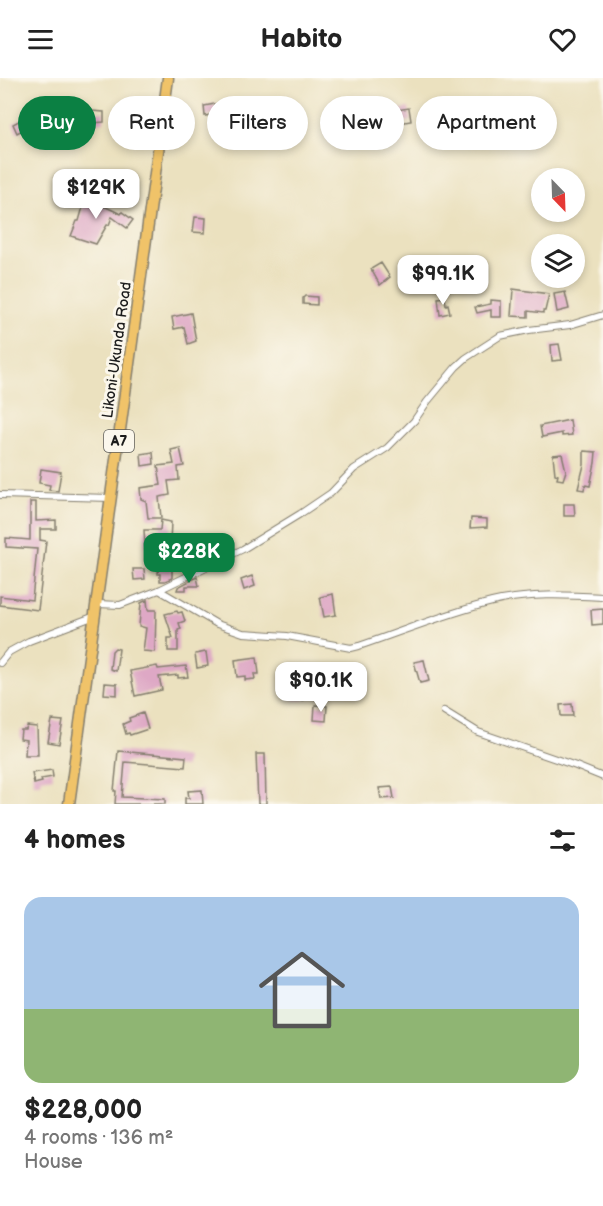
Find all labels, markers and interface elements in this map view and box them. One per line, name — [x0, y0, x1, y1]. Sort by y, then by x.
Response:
icon: menu — [24, 23, 57, 56]
text: Habito — [261, 23, 342, 55]
icon: heart — [546, 23, 579, 56]
chip: Buy — [18, 96, 96, 150]
chip: Rent — [108, 96, 195, 150]
chip: Filters — [207, 96, 308, 150]
chip: New — [320, 96, 404, 150]
chip: Apartment — [416, 96, 557, 150]
north arrow — [531, 168, 585, 222]
map controls — [531, 168, 585, 288]
pin: $129K — [54, 169, 138, 220]
text: $129K — [67, 176, 125, 200]
button: layers — [531, 234, 585, 288]
pin: $99.1K — [394, 255, 492, 306]
text: $99.1K — [411, 262, 475, 286]
street label: Likoni-Ukunda Road — [98, 281, 136, 419]
road number: A7 — [104, 430, 134, 452]
pin: $228K — [147, 533, 231, 584]
text: $228K — [158, 540, 220, 564]
pin: $90.1K — [272, 662, 370, 713]
text: $90.1K — [289, 669, 353, 693]
icon: filters — [546, 824, 579, 857]
text: 4 homes — [24, 825, 125, 856]
icon: home — [248, 936, 356, 1044]
text: $228,000 — [24, 1095, 142, 1126]
text: 4 rooms · 136 m² — [24, 1126, 173, 1150]
text: House — [24, 1150, 83, 1174]

